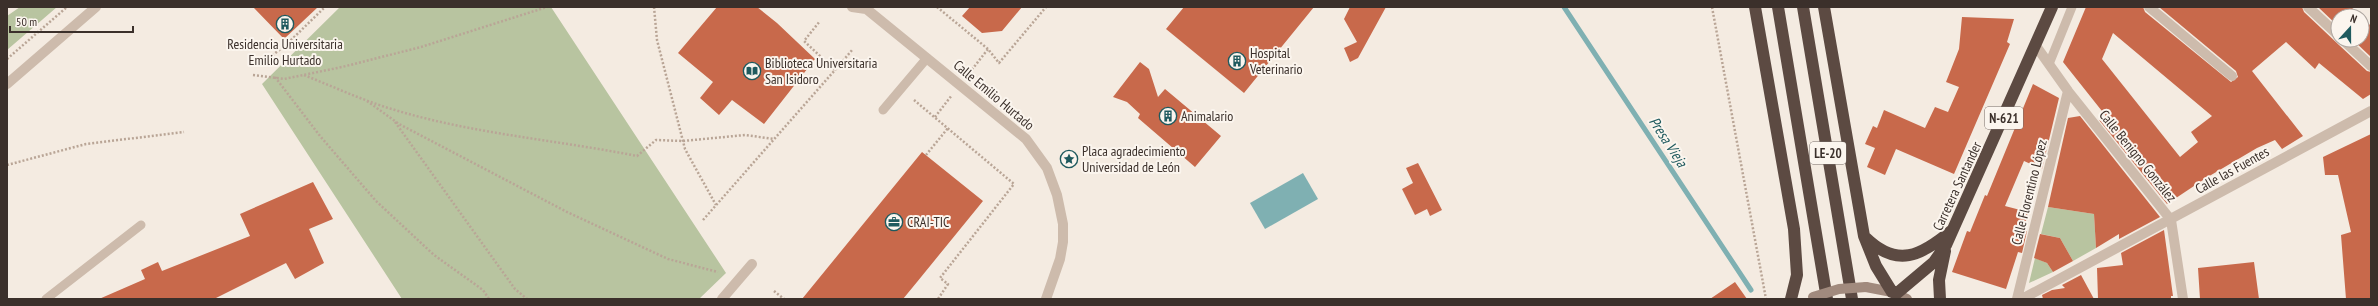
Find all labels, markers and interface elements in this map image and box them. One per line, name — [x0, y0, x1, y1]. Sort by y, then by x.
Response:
scale bar — [10, 8, 133, 34]
north arrow — [2330, 8, 2370, 48]
text: N — [2348, 11, 2359, 26]
text: 50 m — [16, 14, 37, 29]
building icon: Residencia Universitaria Emilio Hurtado — [275, 14, 295, 34]
place label: Residencia Universitaria Emilio Hurtado — [227, 35, 343, 69]
place label: Hospital Veterinario — [1249, 44, 1303, 78]
building icon: Hospital Veterinario — [1227, 51, 1247, 71]
place label: Biblioteca Universitaria San Isidoro — [765, 54, 877, 88]
street label: Calle Emilio Hurtado — [950, 56, 1038, 134]
library icon: Biblioteca Universitaria San Isidoro — [742, 61, 762, 81]
building icon: Animalario — [1158, 106, 1178, 126]
street label: Calle Benigno González — [2095, 106, 2181, 206]
place label: Animalario — [1181, 107, 1233, 125]
road number: N-621 — [1985, 107, 2023, 129]
water label: Presa Vieja — [1645, 113, 1692, 171]
street label: Calle Florentino López — [2007, 137, 2051, 247]
street label: Carretera Santander — [1929, 138, 1986, 233]
place label: Placa agradecimiento Universidad de León — [1082, 142, 1185, 176]
road number: LE-20 — [1810, 142, 1846, 164]
street label: Calle las Fuentes — [2192, 142, 2272, 198]
place icon: Placa agradecimiento Universidad de León — [1059, 149, 1079, 169]
office icon: CRAI-TIC — [884, 212, 904, 232]
place label: CRAI-TIC — [907, 213, 950, 231]

